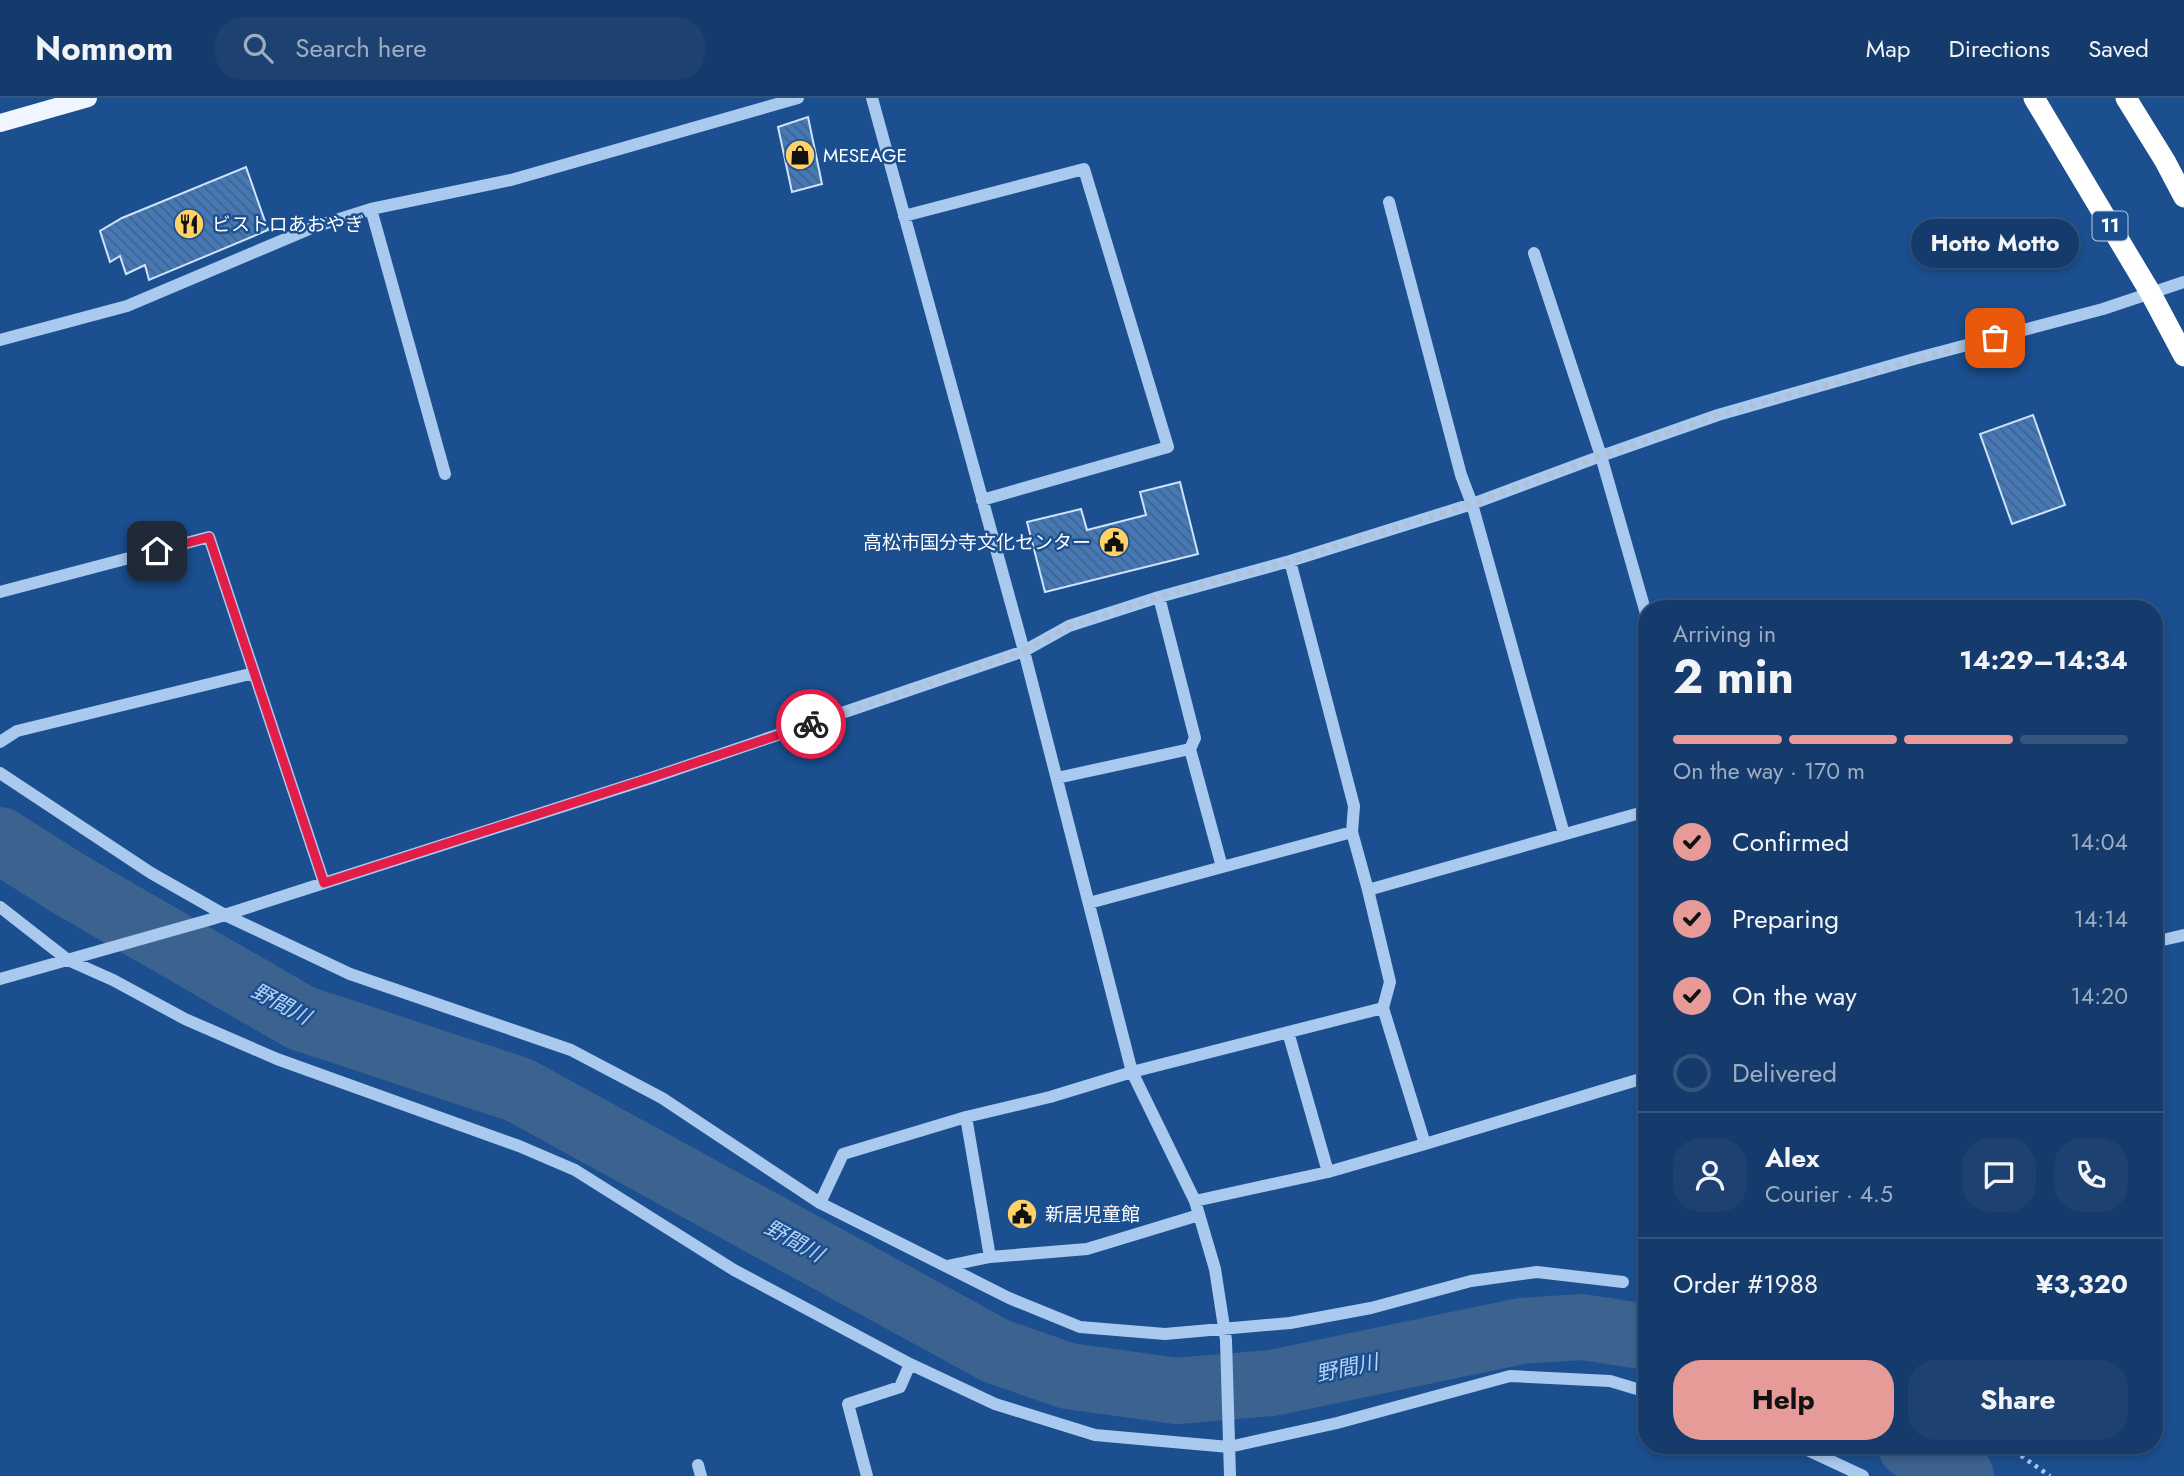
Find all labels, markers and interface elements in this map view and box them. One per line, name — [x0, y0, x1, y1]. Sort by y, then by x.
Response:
search box — [215, 17, 705, 80]
text: Nomnom — [35, 25, 173, 72]
icon: search — [239, 29, 277, 67]
text: Search here — [295, 29, 427, 67]
text: Map — [1866, 31, 1911, 66]
text: Directions — [1949, 31, 2050, 66]
text: Saved — [2088, 31, 2149, 66]
shop icon: MESEAGE — [783, 138, 817, 172]
place label: MESEAGE — [823, 142, 907, 169]
restaurant icon: ビストロあおやぎ — [172, 207, 206, 241]
place label: ビストロあおやぎ — [212, 211, 364, 238]
road number: 11 — [2092, 211, 2128, 240]
callout: Hotto Motto — [1911, 219, 2079, 268]
text: Hotto Motto — [1930, 226, 2060, 260]
pin — [1965, 308, 2025, 368]
icon: bag — [1976, 319, 2014, 357]
pin — [127, 521, 187, 581]
public building icon: 高松市国分寺文化センター — [1097, 525, 1131, 559]
place label: 高松市国分寺文化センター — [863, 529, 1091, 556]
icon: home — [138, 532, 176, 570]
text: Arriving in — [1673, 617, 1776, 651]
text: 14:29–14:34 — [1959, 641, 2128, 679]
text: 2 min — [1673, 644, 1794, 710]
courier — [776, 689, 846, 759]
icon: bike — [792, 705, 830, 743]
text: On the way · 170 m — [1673, 754, 1865, 788]
icon: check — [1673, 823, 1711, 861]
text: Confirmed — [1732, 823, 1849, 861]
text: 14:04 — [2070, 825, 2128, 859]
icon: check — [1673, 900, 1711, 938]
text: Preparing — [1732, 900, 1839, 938]
text: 14:14 — [2074, 902, 2128, 936]
water label: 野間川 — [246, 976, 318, 1033]
icon: check — [1673, 977, 1711, 1015]
text: On the way — [1732, 977, 1857, 1015]
text: 14:20 — [2070, 979, 2128, 1013]
text: Delivered — [1732, 1054, 1837, 1092]
button: person — [1673, 1138, 1747, 1212]
button: chat — [1962, 1138, 2036, 1212]
button: phone — [2054, 1138, 2128, 1212]
text: Alex — [1765, 1139, 1819, 1177]
text: Courier · 4.5 — [1765, 1177, 1893, 1211]
public building icon: 新居児童館 — [1005, 1197, 1039, 1231]
place label: 新居児童館 — [1045, 1201, 1140, 1228]
water label: 野間川 — [759, 1213, 831, 1270]
text: Order #1988 — [1673, 1265, 1818, 1303]
text: ¥3,320 — [2036, 1265, 2128, 1303]
water label: 野間川 — [1313, 1346, 1383, 1389]
button: Help — [1673, 1360, 1894, 1440]
button: Share — [1908, 1360, 2128, 1440]

